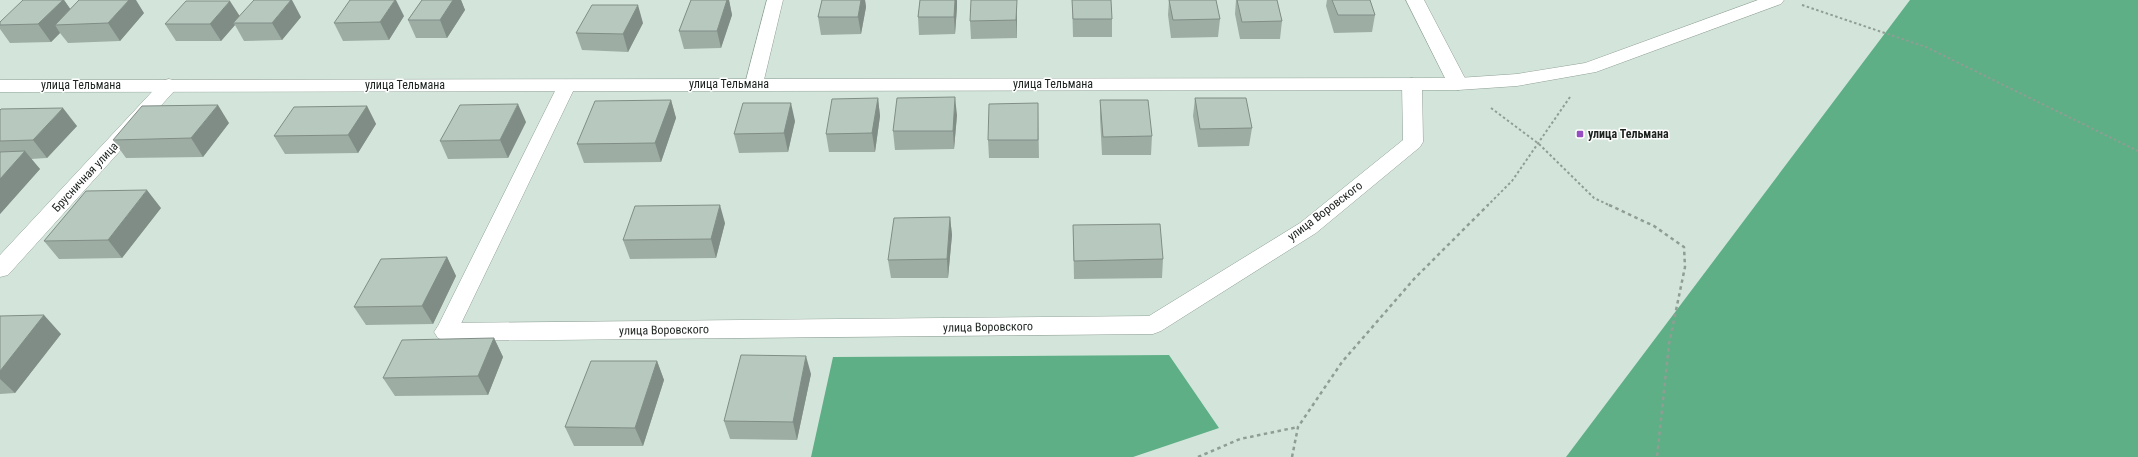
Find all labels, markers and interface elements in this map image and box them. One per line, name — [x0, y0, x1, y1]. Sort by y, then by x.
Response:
street label: улица Тельмана — [689, 77, 769, 91]
street label: улица Тельмана — [1013, 77, 1093, 91]
street label: улица Тельмана — [41, 78, 121, 92]
street label: улица Тельмана — [365, 78, 445, 92]
place label: улица Тельмана — [1588, 127, 1669, 141]
marker: улица Тельмана — [1575, 129, 1585, 139]
street label: Брусничная улица — [49, 139, 121, 215]
street label: улица Воровского — [1285, 178, 1365, 244]
street label: улица Воровского — [943, 319, 1033, 335]
street label: улица Воровского — [619, 322, 709, 338]

